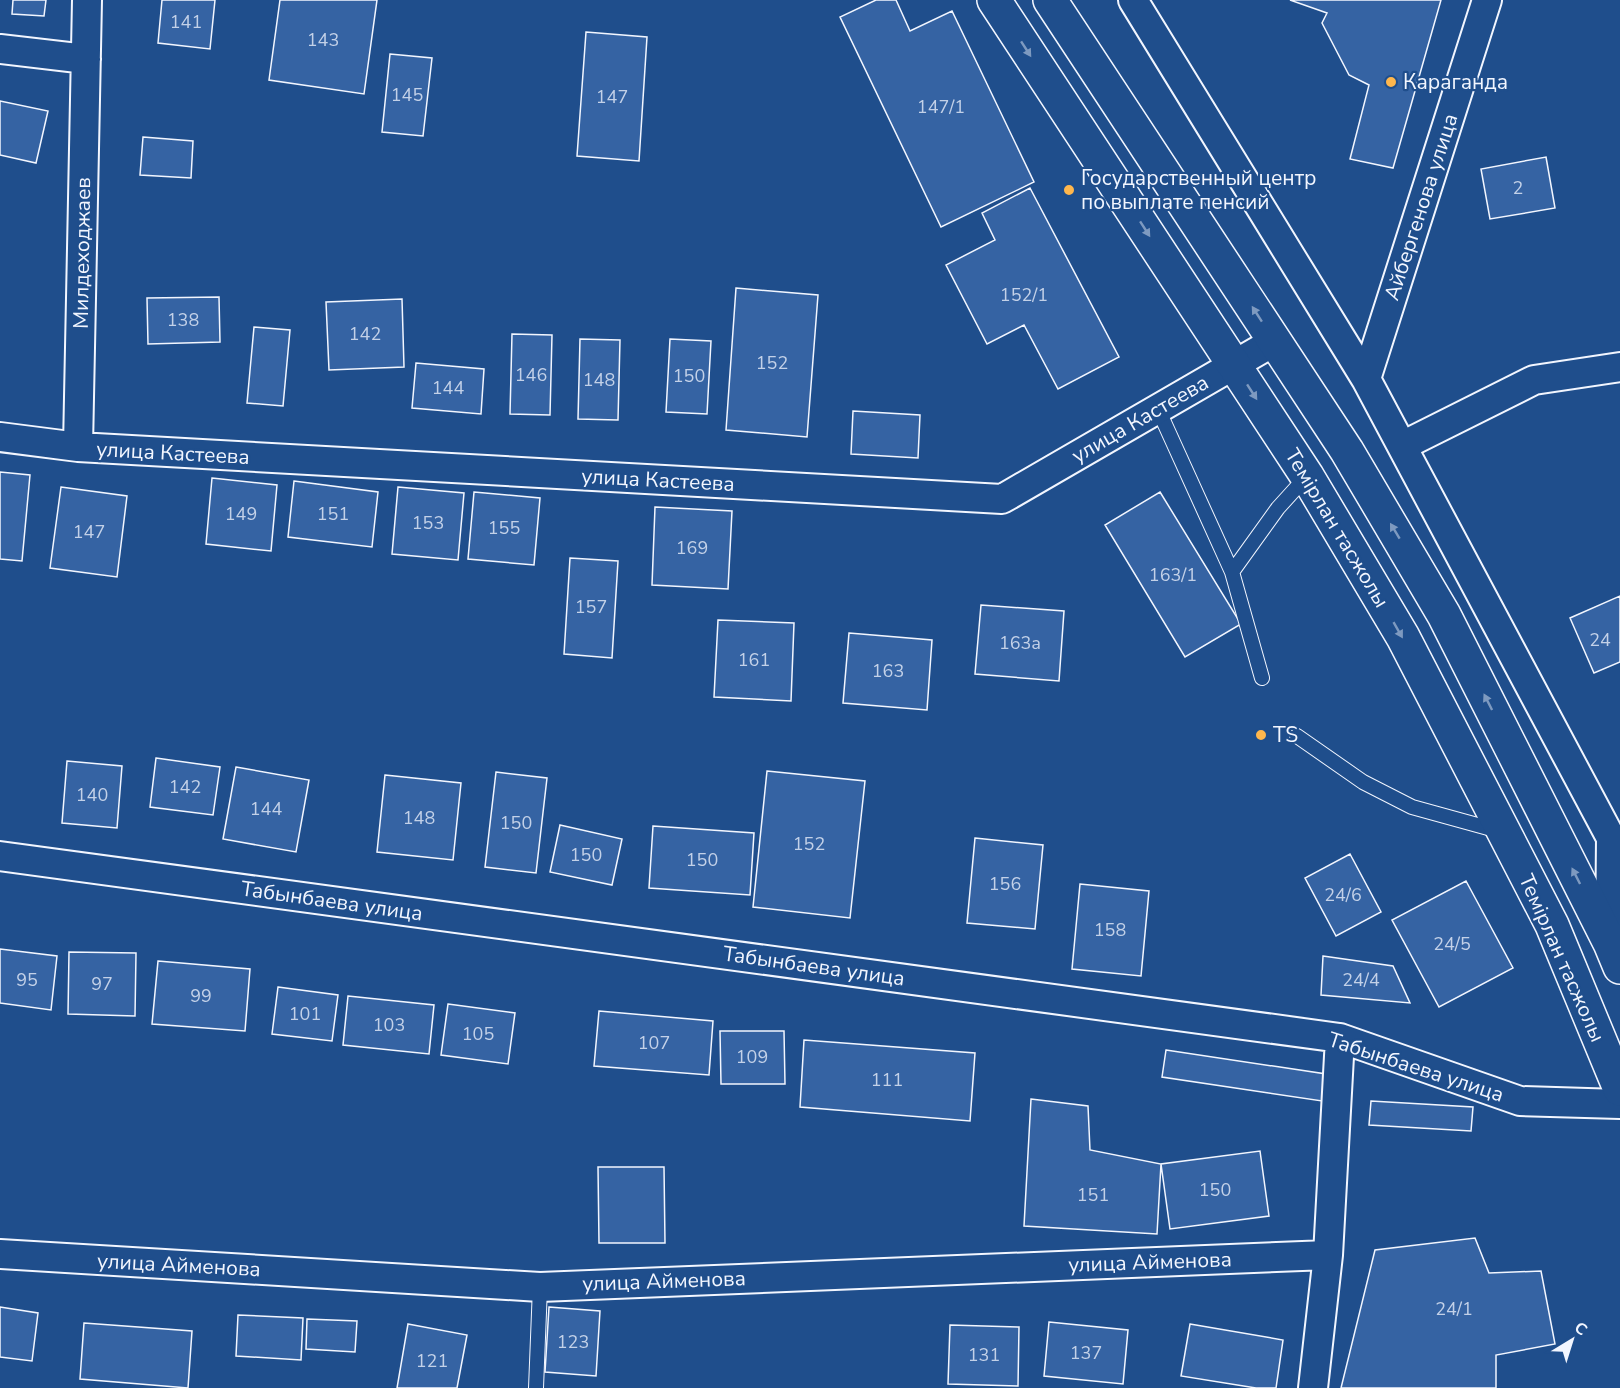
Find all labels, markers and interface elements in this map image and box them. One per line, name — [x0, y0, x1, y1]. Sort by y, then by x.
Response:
house number: 141 — [170, 10, 202, 34]
house number: 143 — [307, 28, 339, 52]
one-way arrow — [1020, 41, 1031, 57]
place label: Караганда — [1403, 68, 1508, 96]
marker: Караганда — [1384, 75, 1398, 89]
house number: 145 — [391, 83, 423, 107]
house number: 147 — [596, 85, 628, 109]
house number: 147/1 — [917, 95, 965, 119]
street label: Айбергенова улица — [1378, 110, 1464, 304]
place label: Государственный центр по выплате пенсий — [1081, 164, 1316, 216]
house number: 2 — [1513, 176, 1523, 200]
street label: Милдеходжаев — [67, 177, 97, 329]
marker: Государственный центр по выплате пенсий — [1062, 183, 1076, 197]
one-way arrow — [1139, 221, 1150, 238]
house number: 152/1 — [1000, 283, 1048, 307]
one-way arrow — [1251, 305, 1262, 322]
house number: 138 — [167, 308, 199, 332]
house number: 142 — [349, 322, 381, 346]
house number: 152 — [756, 351, 788, 375]
house number: 146 — [515, 363, 547, 387]
house number: 150 — [673, 364, 705, 388]
house number: 148 — [583, 368, 615, 392]
street label: улица Кастеева — [1067, 368, 1213, 470]
house number: 144 — [432, 376, 464, 400]
one-way arrow — [1246, 384, 1257, 400]
street label: улица Кастеева — [96, 435, 250, 471]
street label: Темірлан тасжолы — [1278, 443, 1396, 613]
street label: улица Кастеева — [581, 462, 735, 498]
house number: 149 — [225, 502, 257, 526]
house number: 151 — [317, 502, 349, 526]
house number: 153 — [412, 511, 444, 535]
house number: 155 — [488, 516, 520, 540]
house number: 147 — [73, 520, 105, 544]
one-way arrow — [1389, 523, 1400, 539]
house number: 169 — [676, 536, 708, 560]
house number: 163/1 — [1149, 563, 1197, 587]
house number: 157 — [575, 595, 607, 619]
one-way arrow — [1393, 621, 1403, 638]
house number: 24 — [1589, 628, 1611, 652]
house number: 163а — [999, 631, 1041, 655]
house number: 161 — [738, 648, 770, 672]
house number: 163 — [872, 659, 904, 683]
one-way arrow — [1484, 694, 1493, 711]
place label: TS — [1273, 721, 1298, 749]
marker: TS — [1254, 728, 1268, 742]
house number: 142 — [169, 775, 201, 799]
house number: 140 — [76, 783, 108, 807]
house number: 144 — [250, 797, 282, 821]
house number: 148 — [403, 806, 435, 830]
house number: 150 — [500, 811, 532, 835]
house number: 152 — [793, 832, 825, 856]
house number: 150 — [570, 843, 602, 867]
house number: 150 — [686, 848, 718, 872]
one-way arrow — [1572, 868, 1581, 885]
street label: Темірлан тасжолы — [1512, 870, 1612, 1046]
house number: 156 — [989, 872, 1021, 896]
street label: Табынбаева улица — [239, 874, 425, 928]
house number: 24/6 — [1324, 883, 1362, 907]
house number: 158 — [1094, 918, 1126, 942]
house number: 24/5 — [1433, 932, 1471, 956]
street label: Табынбаева улица — [721, 939, 907, 993]
house number: 95 — [16, 968, 38, 992]
house number: 24/4 — [1342, 968, 1380, 992]
house number: 97 — [91, 972, 113, 996]
house number: 99 — [190, 984, 212, 1008]
house number: 101 — [289, 1002, 321, 1026]
house number: 103 — [373, 1013, 405, 1037]
house number: 105 — [462, 1022, 494, 1046]
street label: Табынбаева улица — [1325, 1025, 1507, 1109]
house number: 107 — [638, 1031, 670, 1055]
house number: 109 — [736, 1045, 768, 1069]
house number: 111 — [871, 1068, 903, 1092]
house number: 150 — [1199, 1178, 1231, 1202]
house number: 151 — [1077, 1183, 1109, 1207]
street label: улица Айменова — [1068, 1245, 1232, 1279]
street label: улица Айменова — [96, 1247, 262, 1283]
street label: улица Айменова — [582, 1264, 746, 1298]
house number: 24/1 — [1435, 1297, 1473, 1321]
north arrow — [1542, 1310, 1602, 1370]
text: С — [1570, 1317, 1592, 1341]
house number: 123 — [557, 1330, 589, 1354]
house number: 137 — [1070, 1341, 1102, 1365]
house number: 131 — [968, 1343, 1000, 1367]
house number: 121 — [416, 1349, 448, 1373]

